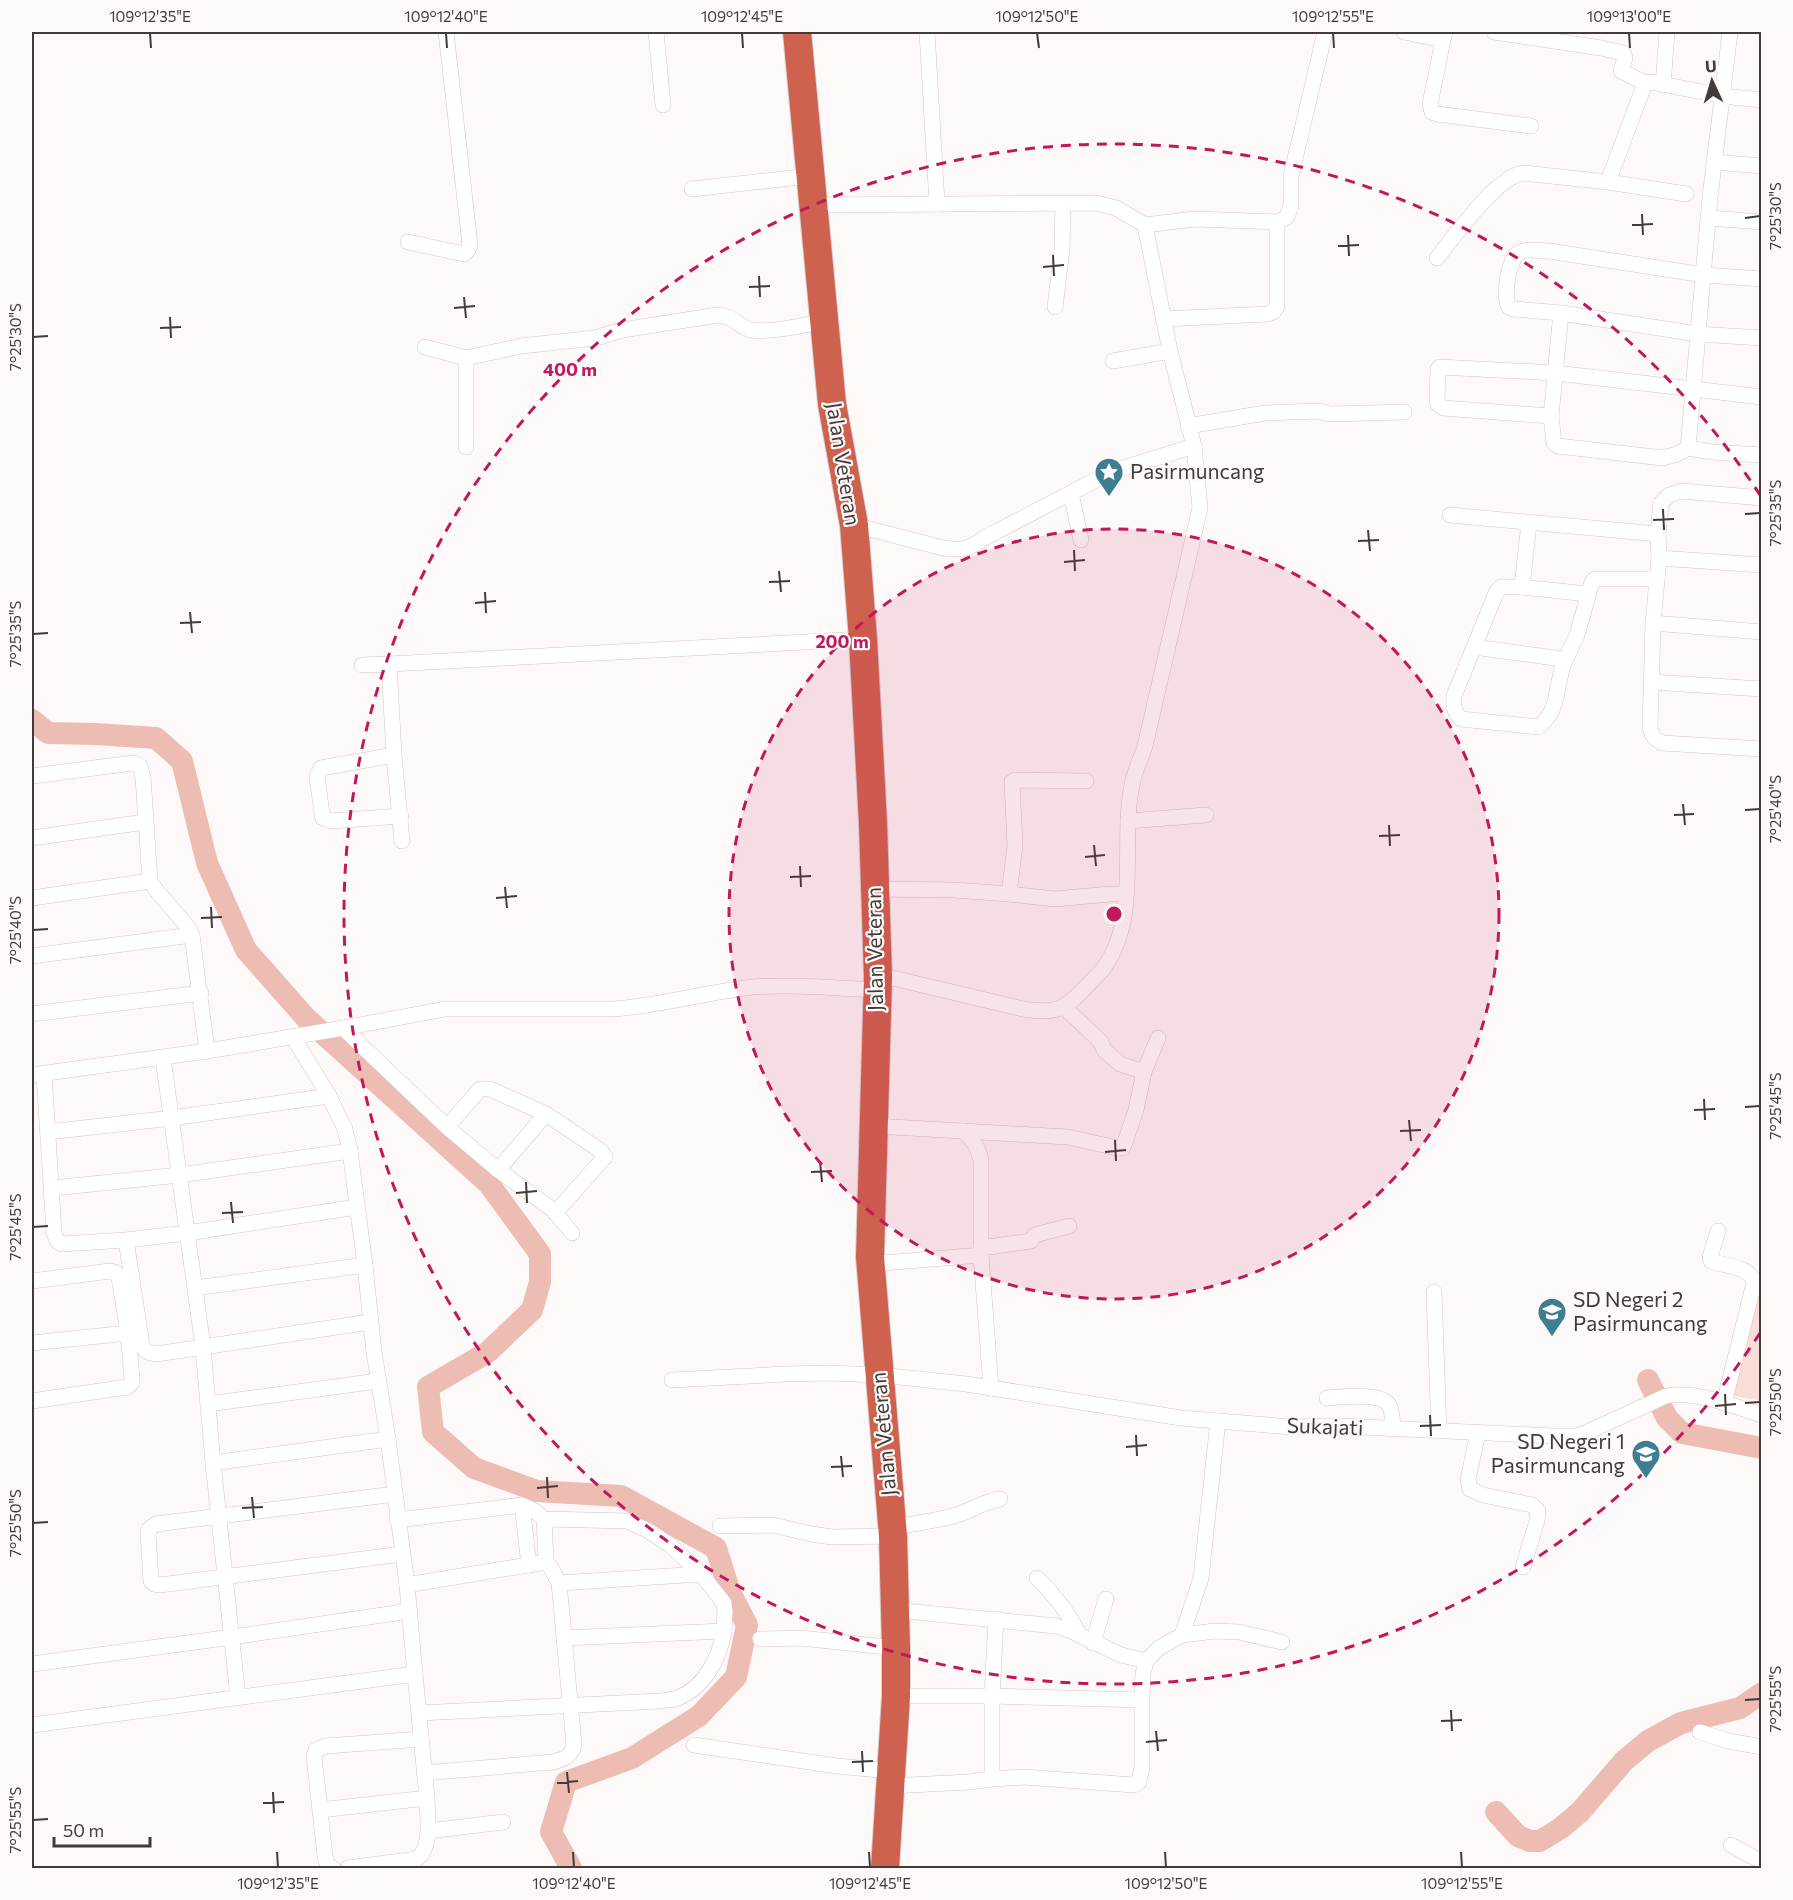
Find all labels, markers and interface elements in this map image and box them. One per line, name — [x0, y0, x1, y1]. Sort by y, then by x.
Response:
text: 109°12'35"E — [109, 7, 191, 25]
text: 109°12'40"E — [404, 7, 488, 25]
text: 109°12'45"E — [701, 7, 783, 25]
text: 109°12'50"E — [996, 7, 1079, 25]
text: 109°12'55"E — [1292, 7, 1374, 25]
text: 109°13'00"E — [1587, 7, 1671, 25]
north arrow — [1682, 51, 1742, 111]
text: U — [1704, 56, 1717, 75]
text: 7°25'30"S — [1766, 182, 1784, 250]
text: 7°25'30"S — [6, 303, 24, 371]
text: 400 m — [543, 358, 597, 380]
street label: Jalan Veteran — [822, 401, 867, 527]
place icon: Pasirmuncang — [1093, 456, 1125, 498]
place label: Pasirmuncang — [1130, 458, 1264, 483]
text: 7°25'35"S — [1766, 479, 1784, 546]
text: 7°25'35"S — [6, 600, 24, 667]
text: 200 m — [815, 630, 869, 652]
text: 7°25'40"S — [1766, 775, 1784, 843]
street label: Jalan Veteran — [860, 887, 887, 1011]
text: 7°25'40"S — [6, 896, 24, 964]
centre of rings — [1104, 904, 1124, 924]
text: 7°25'45"S — [1766, 1072, 1784, 1140]
text: 7°25'45"S — [6, 1193, 24, 1261]
place label: SD Negeri 2 Pasirmuncang — [1573, 1286, 1707, 1335]
school or university icon: SD Negeri 2 Pasirmuncang — [1536, 1296, 1568, 1338]
text: 7°25'50"S — [1766, 1368, 1784, 1436]
street label: Jalan Veteran — [865, 1371, 900, 1497]
street label: Sukajati — [1286, 1412, 1364, 1439]
place label: SD Negeri 1 Pasirmuncang — [1491, 1428, 1625, 1477]
school or university icon: SD Negeri 1 Pasirmuncang — [1630, 1438, 1662, 1480]
text: 7°25'50"S — [6, 1489, 24, 1557]
text: 7°25'55"S — [1766, 1665, 1784, 1732]
text: 7°25'55"S — [6, 1786, 24, 1853]
scale bar — [54, 1810, 150, 1848]
text: 50 m — [63, 1819, 104, 1841]
text: 109°12'35"E — [237, 1874, 319, 1892]
text: 109°12'40"E — [532, 1874, 616, 1892]
text: 109°12'45"E — [829, 1874, 911, 1892]
text: 109°12'50"E — [1125, 1874, 1208, 1892]
text: 109°12'55"E — [1421, 1874, 1503, 1892]

